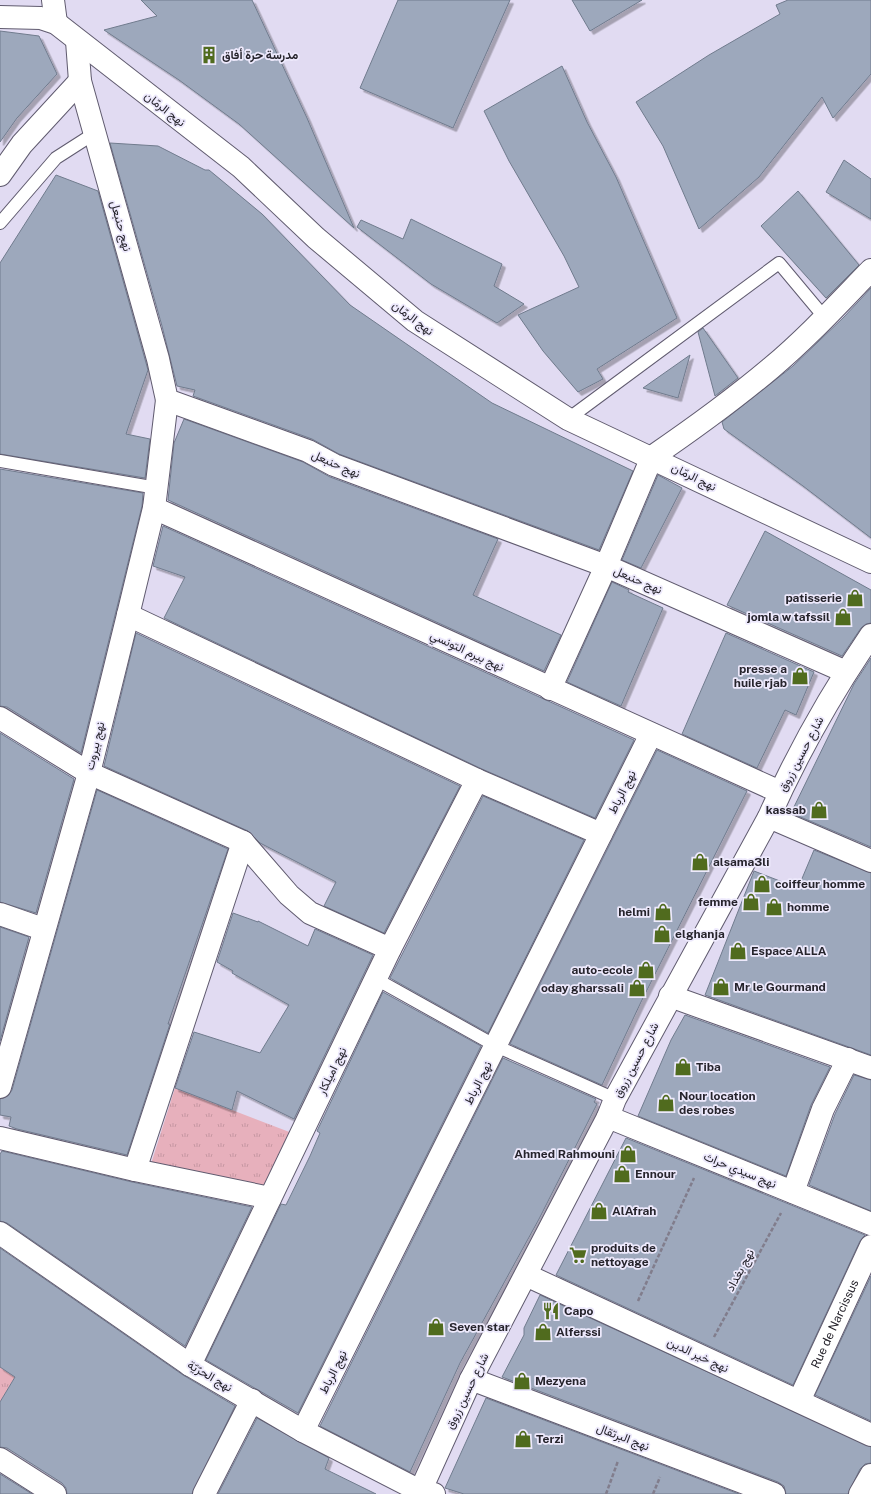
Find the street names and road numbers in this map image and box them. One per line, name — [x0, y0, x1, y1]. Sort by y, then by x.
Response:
street label: نهج الرمّان — [140, 89, 188, 131]
street label: نهج حنبعل — [106, 199, 134, 253]
street label: نهج الرمّان — [388, 298, 436, 340]
street label: نهج حنبعل — [309, 447, 362, 483]
street label: نهج الرمّان — [668, 460, 719, 496]
street label: نهج حنبعل — [611, 563, 664, 599]
street label: نهج بيرم التونسي — [427, 628, 506, 677]
street label: شارع حسين زروق — [775, 714, 828, 795]
street label: نهج بيروت — [83, 720, 109, 772]
street label: نهج الرباط — [605, 768, 641, 817]
street label: شارع حسين زروق — [610, 1020, 663, 1101]
street label: نهج اميلكار — [314, 1045, 351, 1099]
street label: نهج الرباط — [461, 1059, 497, 1108]
street label: نهج سيدي حراث — [700, 1149, 778, 1194]
street label: نهج بغداد — [723, 1246, 759, 1294]
street label: Rue de Narcissus — [808, 1277, 861, 1370]
street label: نهج خير الدين — [664, 1335, 731, 1377]
street label: نهج الرباط — [316, 1348, 352, 1397]
street label: شارع حسين زروق — [443, 1351, 493, 1432]
street label: نهج الحرّيّة — [184, 1358, 235, 1396]
street label: نهج البرتقال — [594, 1421, 651, 1455]

